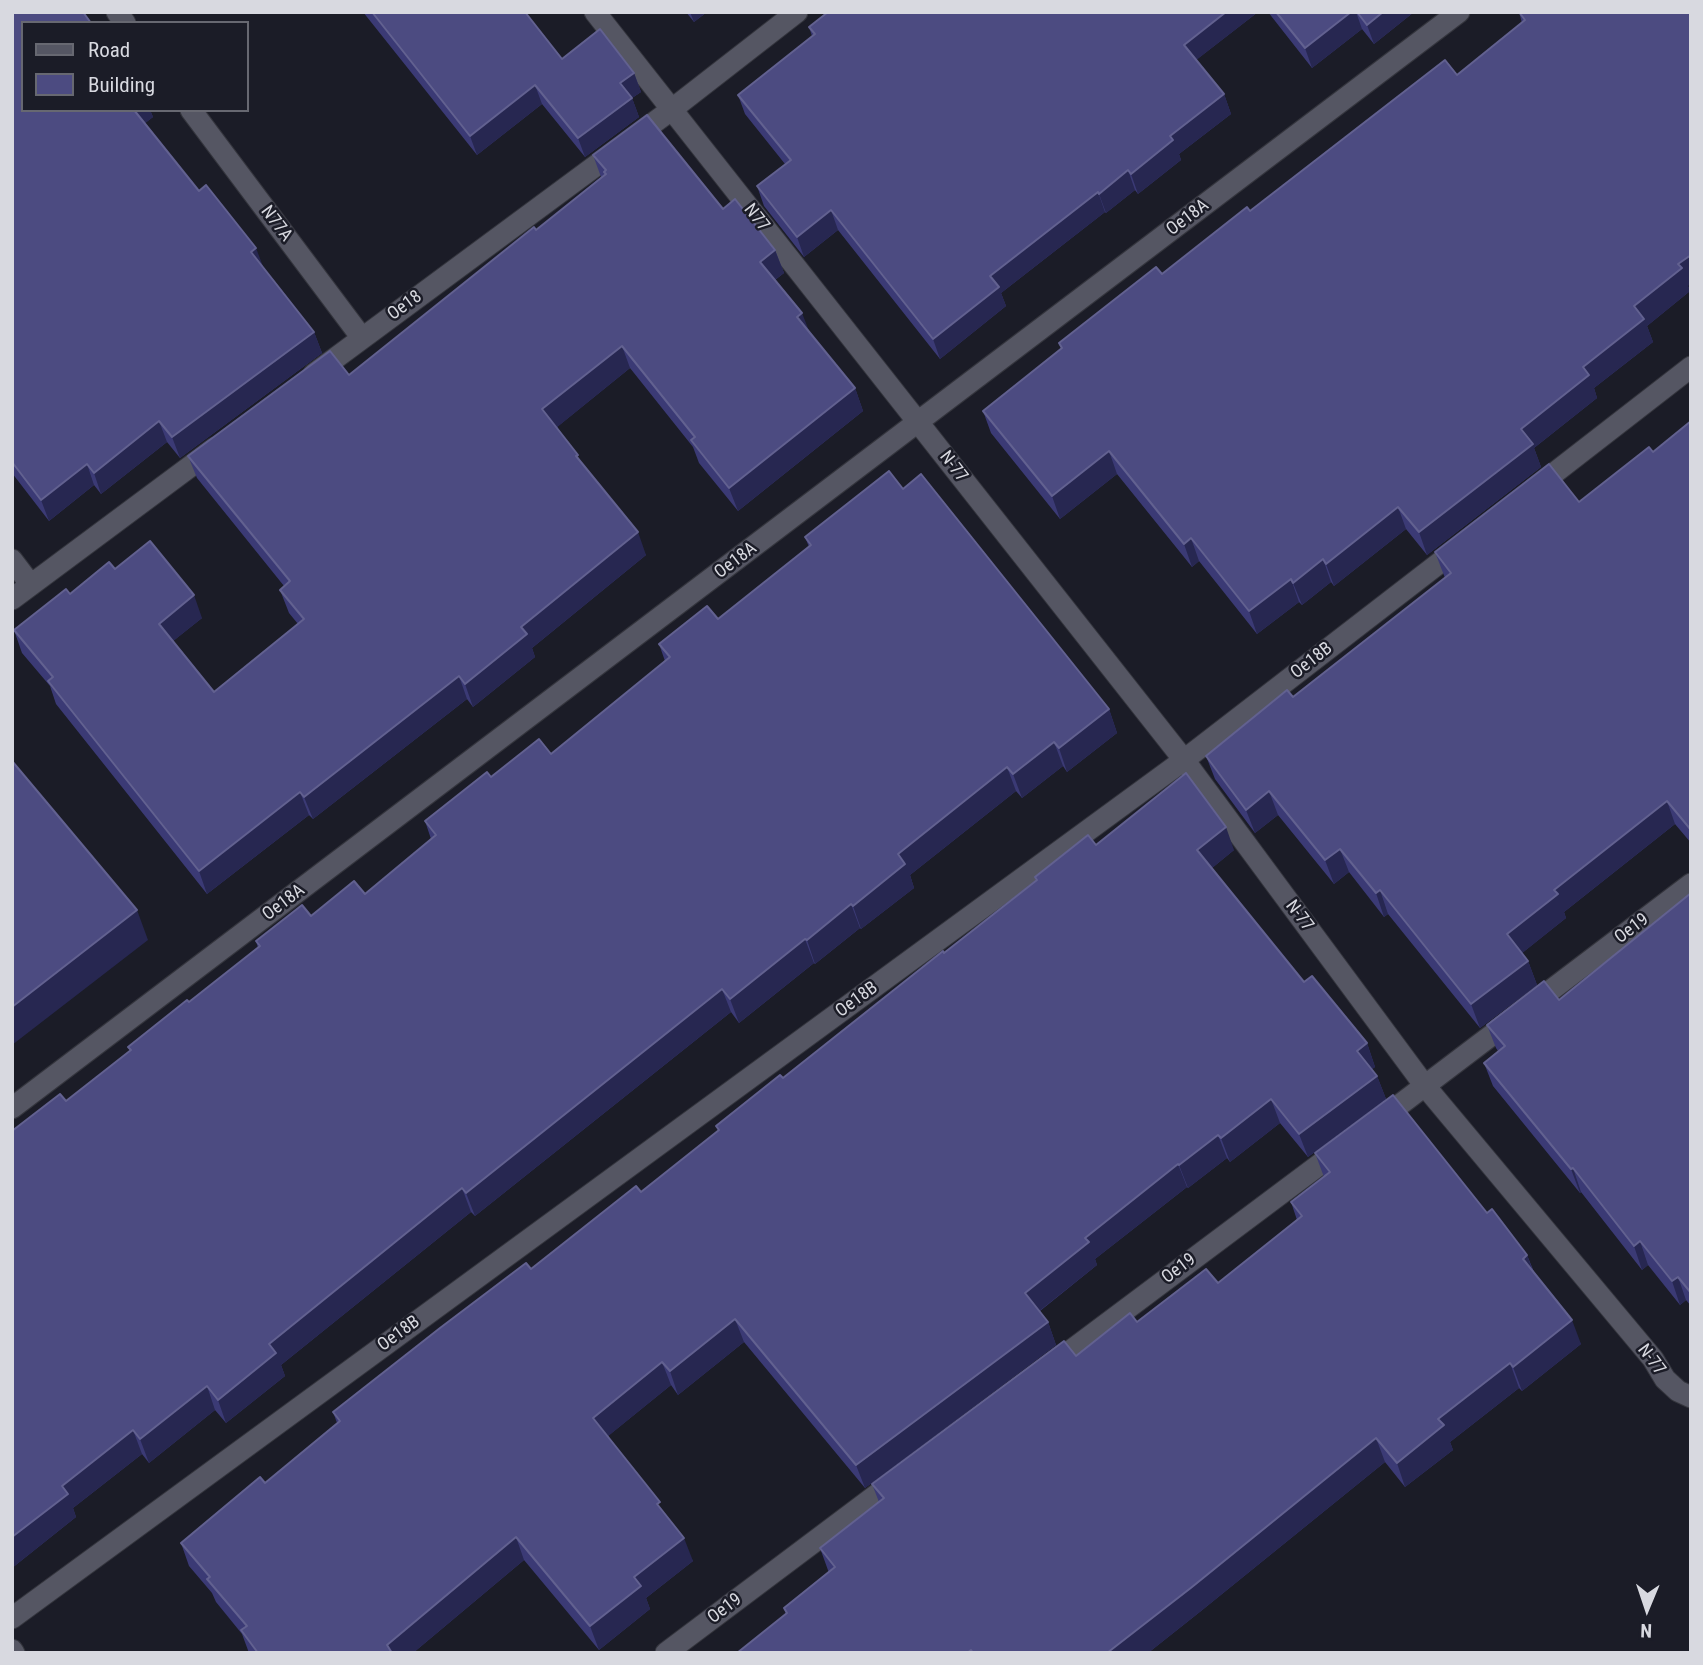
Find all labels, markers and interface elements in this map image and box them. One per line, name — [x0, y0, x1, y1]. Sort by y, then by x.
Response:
legend — [21, 21, 248, 112]
text: Road — [88, 38, 130, 62]
text: Building — [88, 73, 155, 97]
street label: Oe18A — [1163, 195, 1213, 241]
street label: N77 — [739, 200, 773, 236]
street label: N77A — [256, 202, 296, 246]
street label: Oe18 — [384, 286, 426, 326]
street label: N-77 — [934, 447, 972, 487]
street label: Oe18A — [711, 538, 761, 584]
street label: Oe18B — [1287, 638, 1337, 684]
street label: Oe18A — [259, 880, 309, 926]
street label: N-77 — [1280, 896, 1318, 936]
street label: Oe19 — [1611, 909, 1653, 949]
street label: Oe18B — [832, 977, 882, 1023]
street label: Oe19 — [1158, 1249, 1200, 1289]
street label: Oe18B — [374, 1311, 424, 1357]
street label: N-77 — [1632, 1340, 1670, 1380]
north arrow — [1612, 1574, 1682, 1644]
street label: Oe19 — [704, 1589, 746, 1629]
text: N — [1640, 1619, 1652, 1642]

